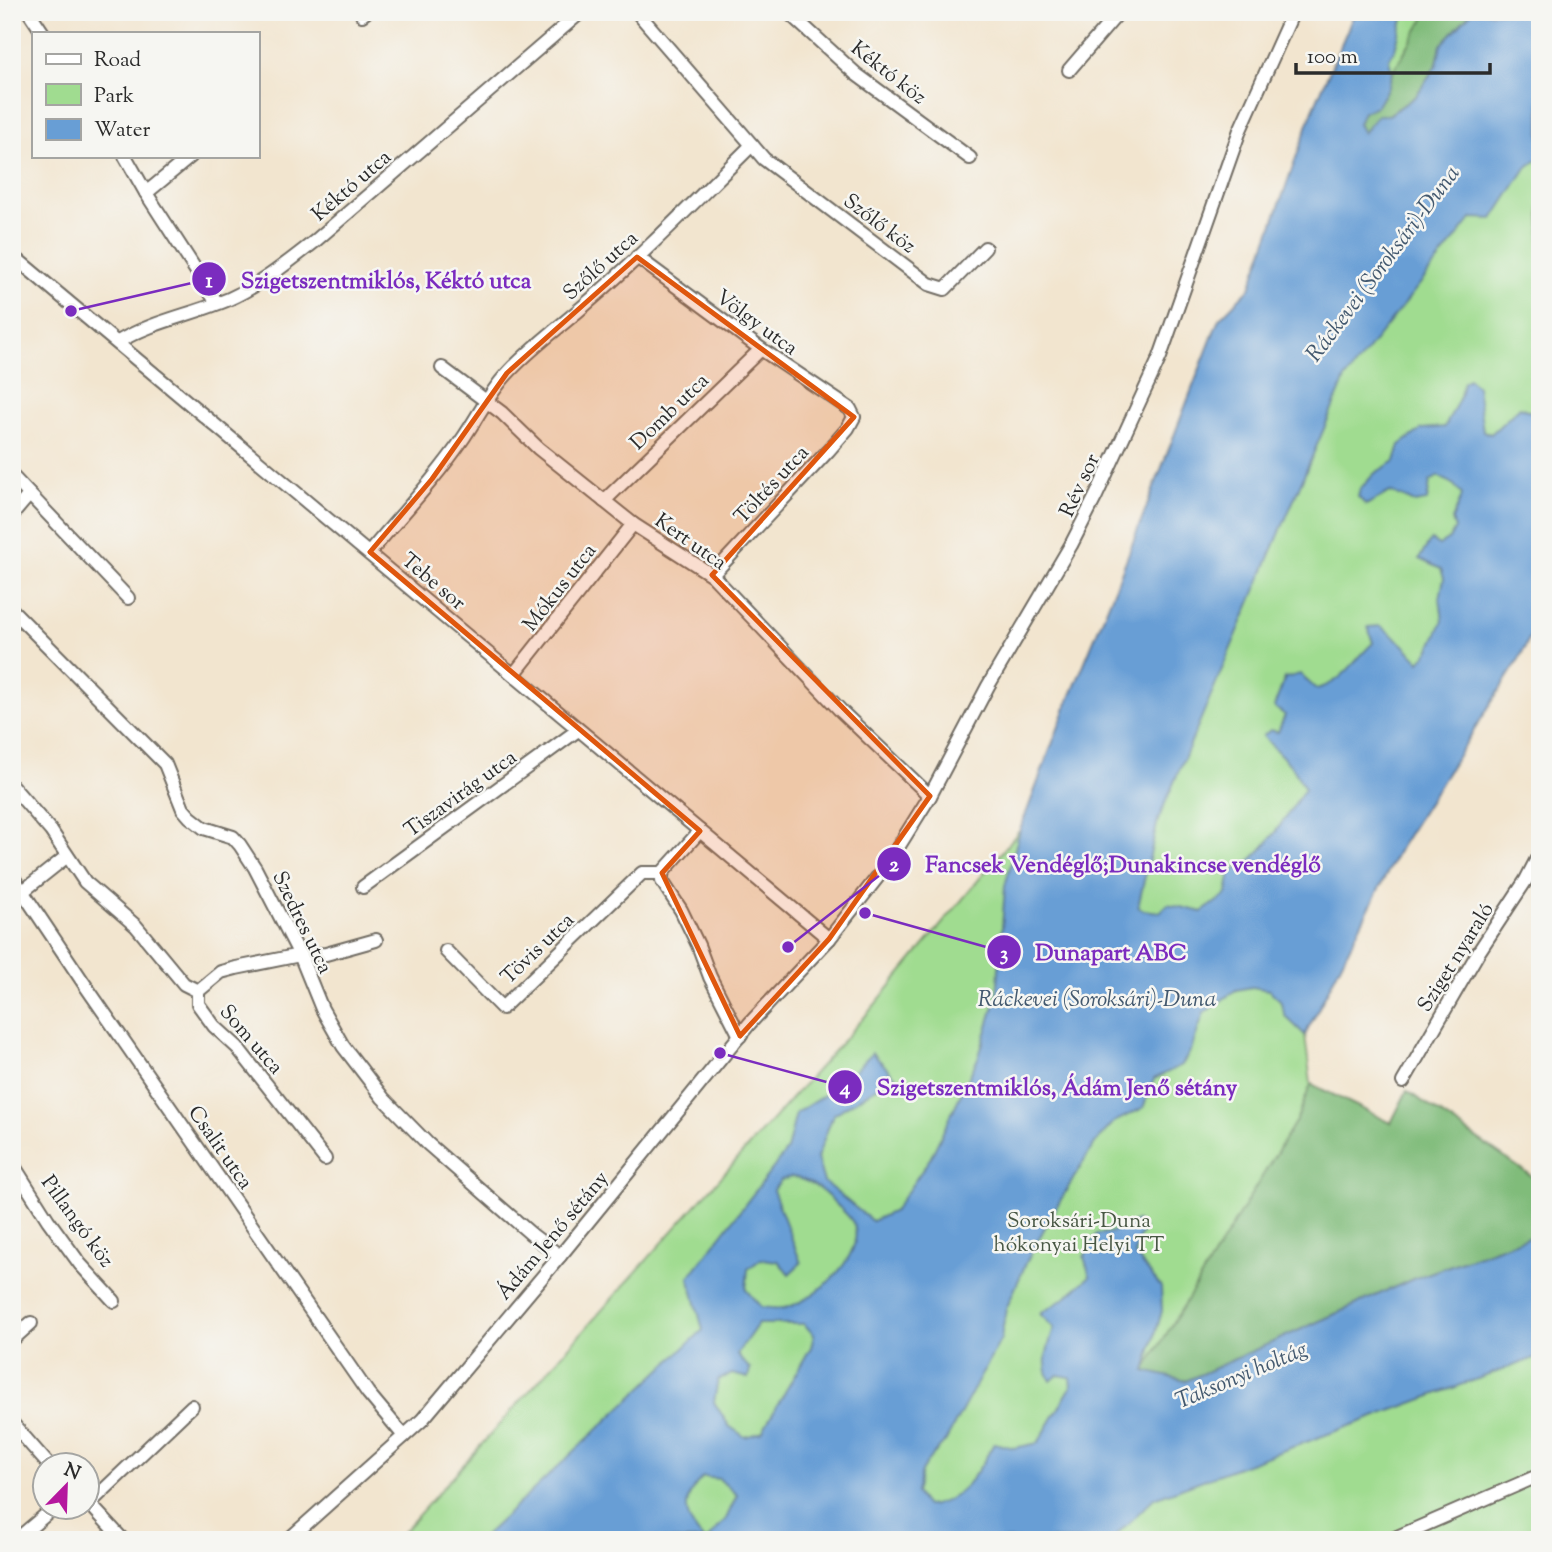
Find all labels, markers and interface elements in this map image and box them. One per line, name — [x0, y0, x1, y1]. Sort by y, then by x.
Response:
legend — [32, 32, 259, 158]
scale bar — [1296, 32, 1491, 76]
street label: Kéktó köz — [844, 34, 932, 113]
text: 100 m — [1307, 43, 1358, 73]
text: Road — [94, 46, 141, 76]
text: Park — [94, 82, 135, 112]
text: Water — [94, 116, 151, 146]
street label: Kéktó utca — [306, 143, 399, 230]
water label: Ráckevei (Soroksári)-Duna — [1299, 159, 1469, 370]
street label: Szőlő köz — [836, 187, 921, 262]
street label: Szőlő utca — [557, 224, 646, 308]
callout: Szigetszentmiklós, Kéktó utca — [191, 257, 545, 301]
text: Szigetszentmiklós, Kéktó utca — [241, 266, 532, 299]
text: 1 — [205, 267, 213, 297]
street label: Völgy utca — [708, 283, 804, 364]
street label: Domb utca — [624, 367, 717, 458]
street label: Töltés utca — [728, 439, 817, 531]
street label: Rév sor — [1053, 449, 1109, 523]
street label: Kert utca — [648, 507, 732, 579]
street label: Mókus utca — [517, 537, 605, 639]
street label: Tebe sor — [394, 547, 472, 618]
street label: Tiszavirág utca — [399, 743, 524, 846]
callout: Fancsek Vendéglő;Dunakincse vendéglő — [876, 842, 1335, 886]
text: Fancsek Vendéglő;Dunakincse vendéglő — [925, 850, 1321, 883]
text: 2 — [889, 851, 899, 881]
street label: Szedres utca — [263, 867, 339, 980]
street label: Sziget nyaraló — [1411, 897, 1502, 1019]
street label: Tövis utca — [495, 907, 582, 992]
callout: Dunapart ABC — [987, 930, 1201, 974]
text: Dunapart ABC — [1035, 938, 1187, 971]
text: 3 — [1000, 940, 1008, 970]
water label: Ráckevei (Soroksári)-Duna — [978, 984, 1216, 1017]
street label: Som utca — [212, 999, 290, 1082]
callout: Szigetszentmiklós, Ádám Jenő sétány — [828, 1065, 1251, 1109]
text: Szigetszentmiklós, Ádám Jenő sétány — [877, 1073, 1238, 1106]
text: 4 — [839, 1074, 851, 1104]
street label: Csalit utca — [179, 1100, 259, 1196]
street label: Ádám Jenő sétány — [490, 1165, 617, 1307]
street label: Pillangó köz — [33, 1170, 120, 1275]
park label: Soroksári-Duna hókonyai Helyi TT — [994, 1207, 1165, 1261]
water label: Taksonyi holtág — [1171, 1334, 1313, 1419]
north arrow — [32, 1450, 102, 1520]
text: N — [59, 1457, 84, 1488]

